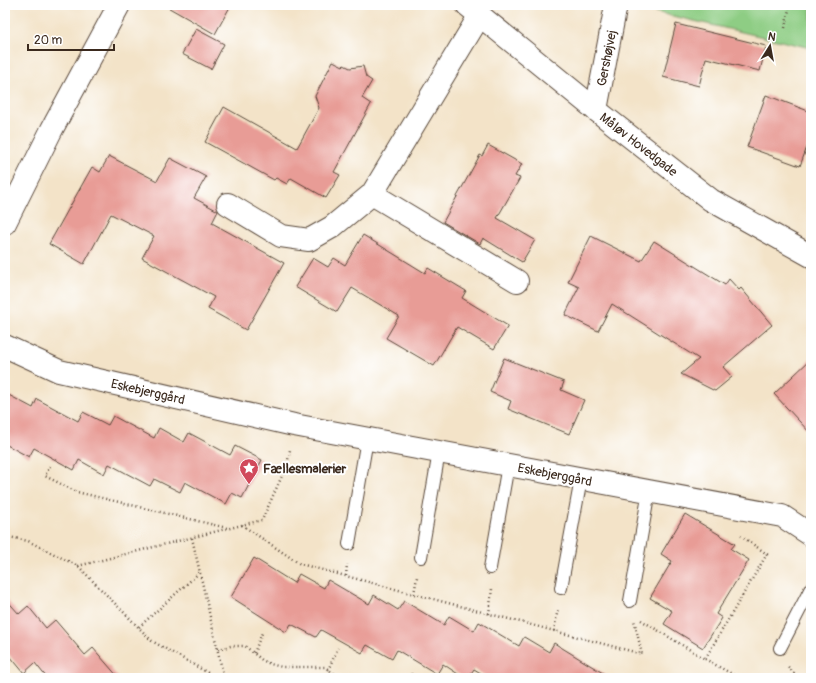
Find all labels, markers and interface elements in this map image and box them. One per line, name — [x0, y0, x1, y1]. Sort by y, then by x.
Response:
scale bar — [28, 26, 114, 52]
north arrow — [750, 26, 790, 66]
street label: Gershøjvej — [594, 29, 620, 88]
text: N — [767, 30, 777, 44]
text: 20 m — [34, 33, 63, 48]
street label: Måløv Hovedgade — [596, 110, 681, 180]
street label: Eskebjerggård — [109, 376, 186, 408]
place icon: Fællesmalerier — [238, 457, 260, 485]
street label: Eskebjerggård — [516, 460, 593, 490]
place label: Fællesmalerier — [263, 461, 346, 477]

